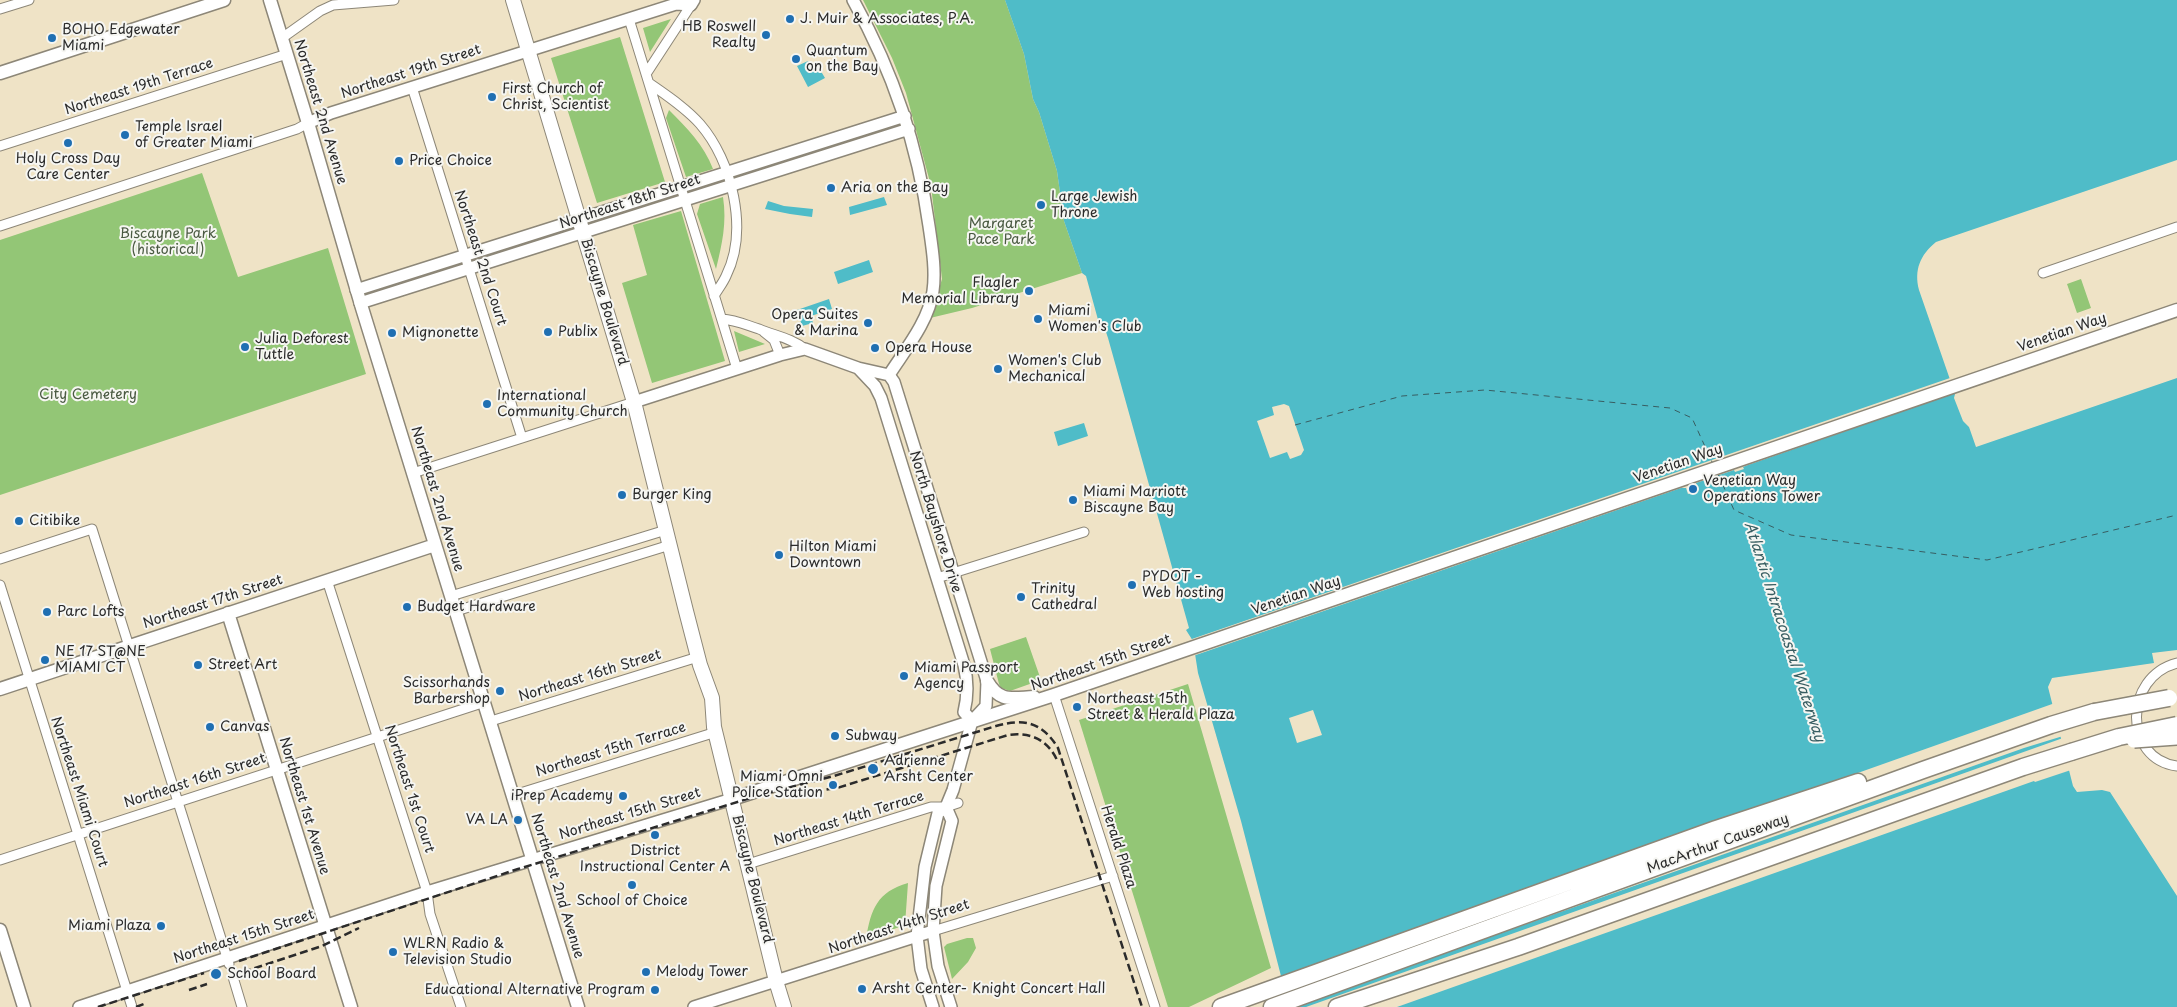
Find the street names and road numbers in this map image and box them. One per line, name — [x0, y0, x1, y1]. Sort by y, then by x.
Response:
street label: Northeast 2nd Avenue — [290, 37, 350, 187]
street label: Northeast 19th Street — [339, 41, 483, 103]
street label: Northeast 19th Terrace — [63, 55, 215, 119]
street label: Northeast 18th Street — [557, 171, 703, 233]
street label: Northeast 2nd Court — [450, 188, 510, 328]
street label: Biscayne Boulevard — [577, 237, 631, 367]
street label: Venetian Way — [2015, 310, 2109, 356]
street label: Northeast 2nd Avenue — [407, 424, 467, 574]
street label: Venetian Way — [1631, 441, 1725, 487]
street label: North Bayshore Drive — [905, 449, 965, 595]
street label: Northeast 17th Street — [141, 571, 285, 633]
street label: Venetian Way — [1249, 573, 1343, 619]
street label: Northeast 15th Street — [1029, 631, 1173, 695]
street label: Northeast 16th Street — [517, 646, 663, 706]
street label: Northeast Miami Court — [47, 715, 111, 869]
street label: Northeast 15th Terrace — [534, 719, 688, 781]
street label: Northeast 1st Court — [380, 723, 438, 855]
street label: Northeast 1st Avenue — [275, 735, 333, 877]
street label: Northeast 16th Street — [122, 750, 268, 812]
street label: Northeast 15th Street — [557, 784, 703, 844]
street label: Northeast 14th Terrace — [772, 788, 926, 850]
street label: Herald Plaza — [1097, 804, 1139, 890]
street label: Northeast 2nd Avenue — [527, 811, 587, 961]
street label: MacArthur Causeway — [1645, 811, 1791, 877]
street label: Biscayne Boulevard — [728, 813, 776, 945]
street label: Northeast 14th Street — [826, 896, 972, 958]
street label: Northeast 15th Street — [171, 906, 317, 968]

